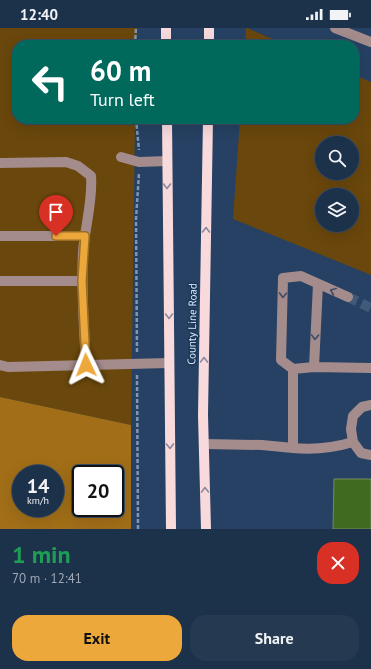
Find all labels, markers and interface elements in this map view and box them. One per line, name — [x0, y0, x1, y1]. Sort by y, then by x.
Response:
text: 12:40 — [20, 5, 58, 24]
text: 60 m — [90, 52, 151, 89]
icon: left — [24, 56, 76, 108]
text: Turn left — [90, 88, 155, 111]
map controls — [315, 136, 359, 232]
button: search — [315, 136, 359, 180]
one-way arrow — [163, 183, 171, 189]
button: layers — [315, 188, 359, 232]
pin — [39, 195, 73, 236]
icon: arrive — [45, 201, 67, 223]
one-way arrow — [202, 227, 210, 233]
street label: County Line Road — [184, 283, 200, 365]
one-way arrow — [329, 288, 337, 296]
one-way arrow — [278, 292, 287, 298]
one-way arrow — [164, 313, 173, 319]
one-way arrow — [311, 334, 319, 340]
position arrow — [65, 344, 107, 386]
one-way arrow — [200, 357, 208, 363]
one-way arrow — [166, 443, 174, 449]
speed limit sign: 20 — [72, 465, 124, 517]
text: 14 — [27, 473, 49, 499]
one-way arrow — [201, 487, 209, 493]
text: km/h — [27, 494, 49, 507]
text: 1 min — [12, 539, 71, 570]
button: close — [317, 542, 359, 584]
text: 70 m · 12:41 — [12, 570, 82, 587]
button: Exit — [12, 615, 182, 661]
button: Share — [190, 615, 359, 661]

